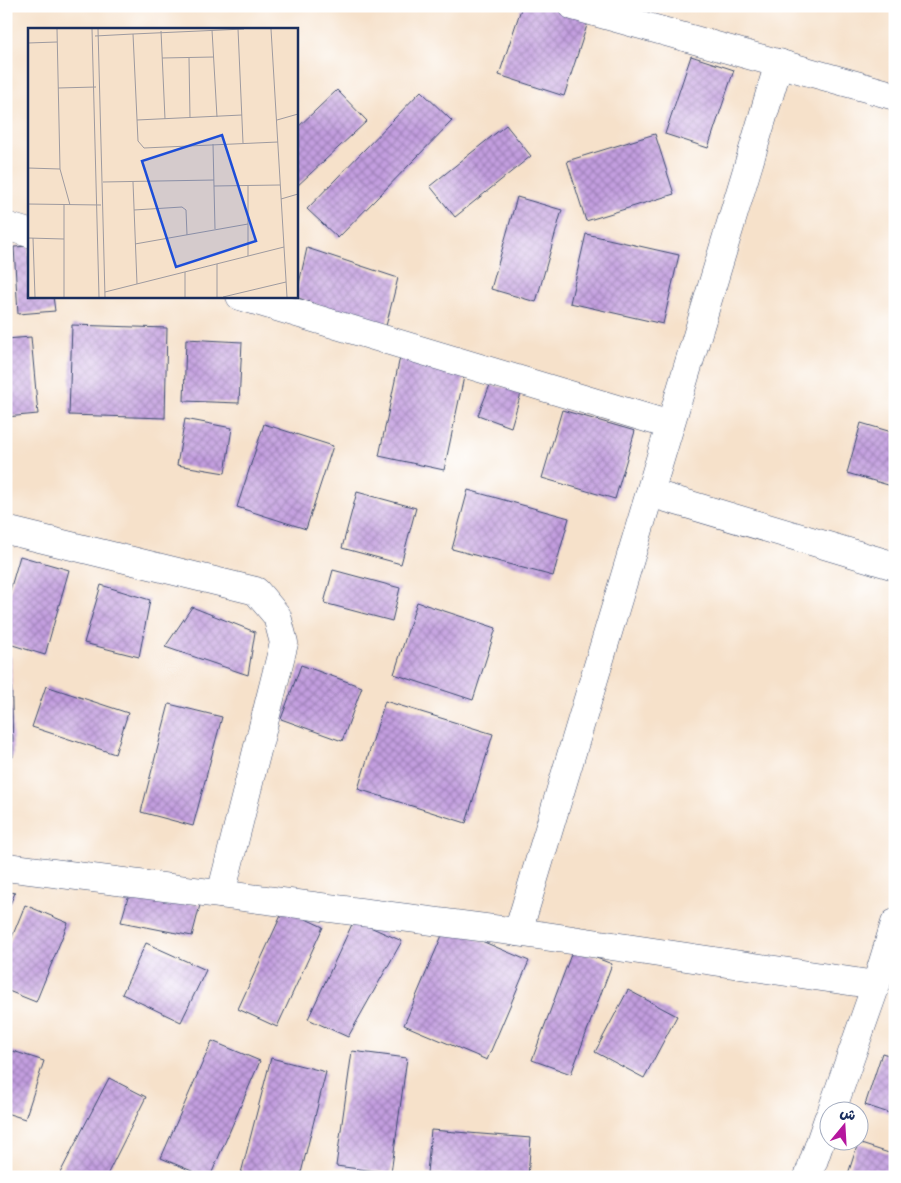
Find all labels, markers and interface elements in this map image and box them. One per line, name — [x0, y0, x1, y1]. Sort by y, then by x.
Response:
inset map — [28, 28, 298, 298]
north arrow — [818, 1100, 868, 1150]
text: ش — [838, 1104, 858, 1125]

